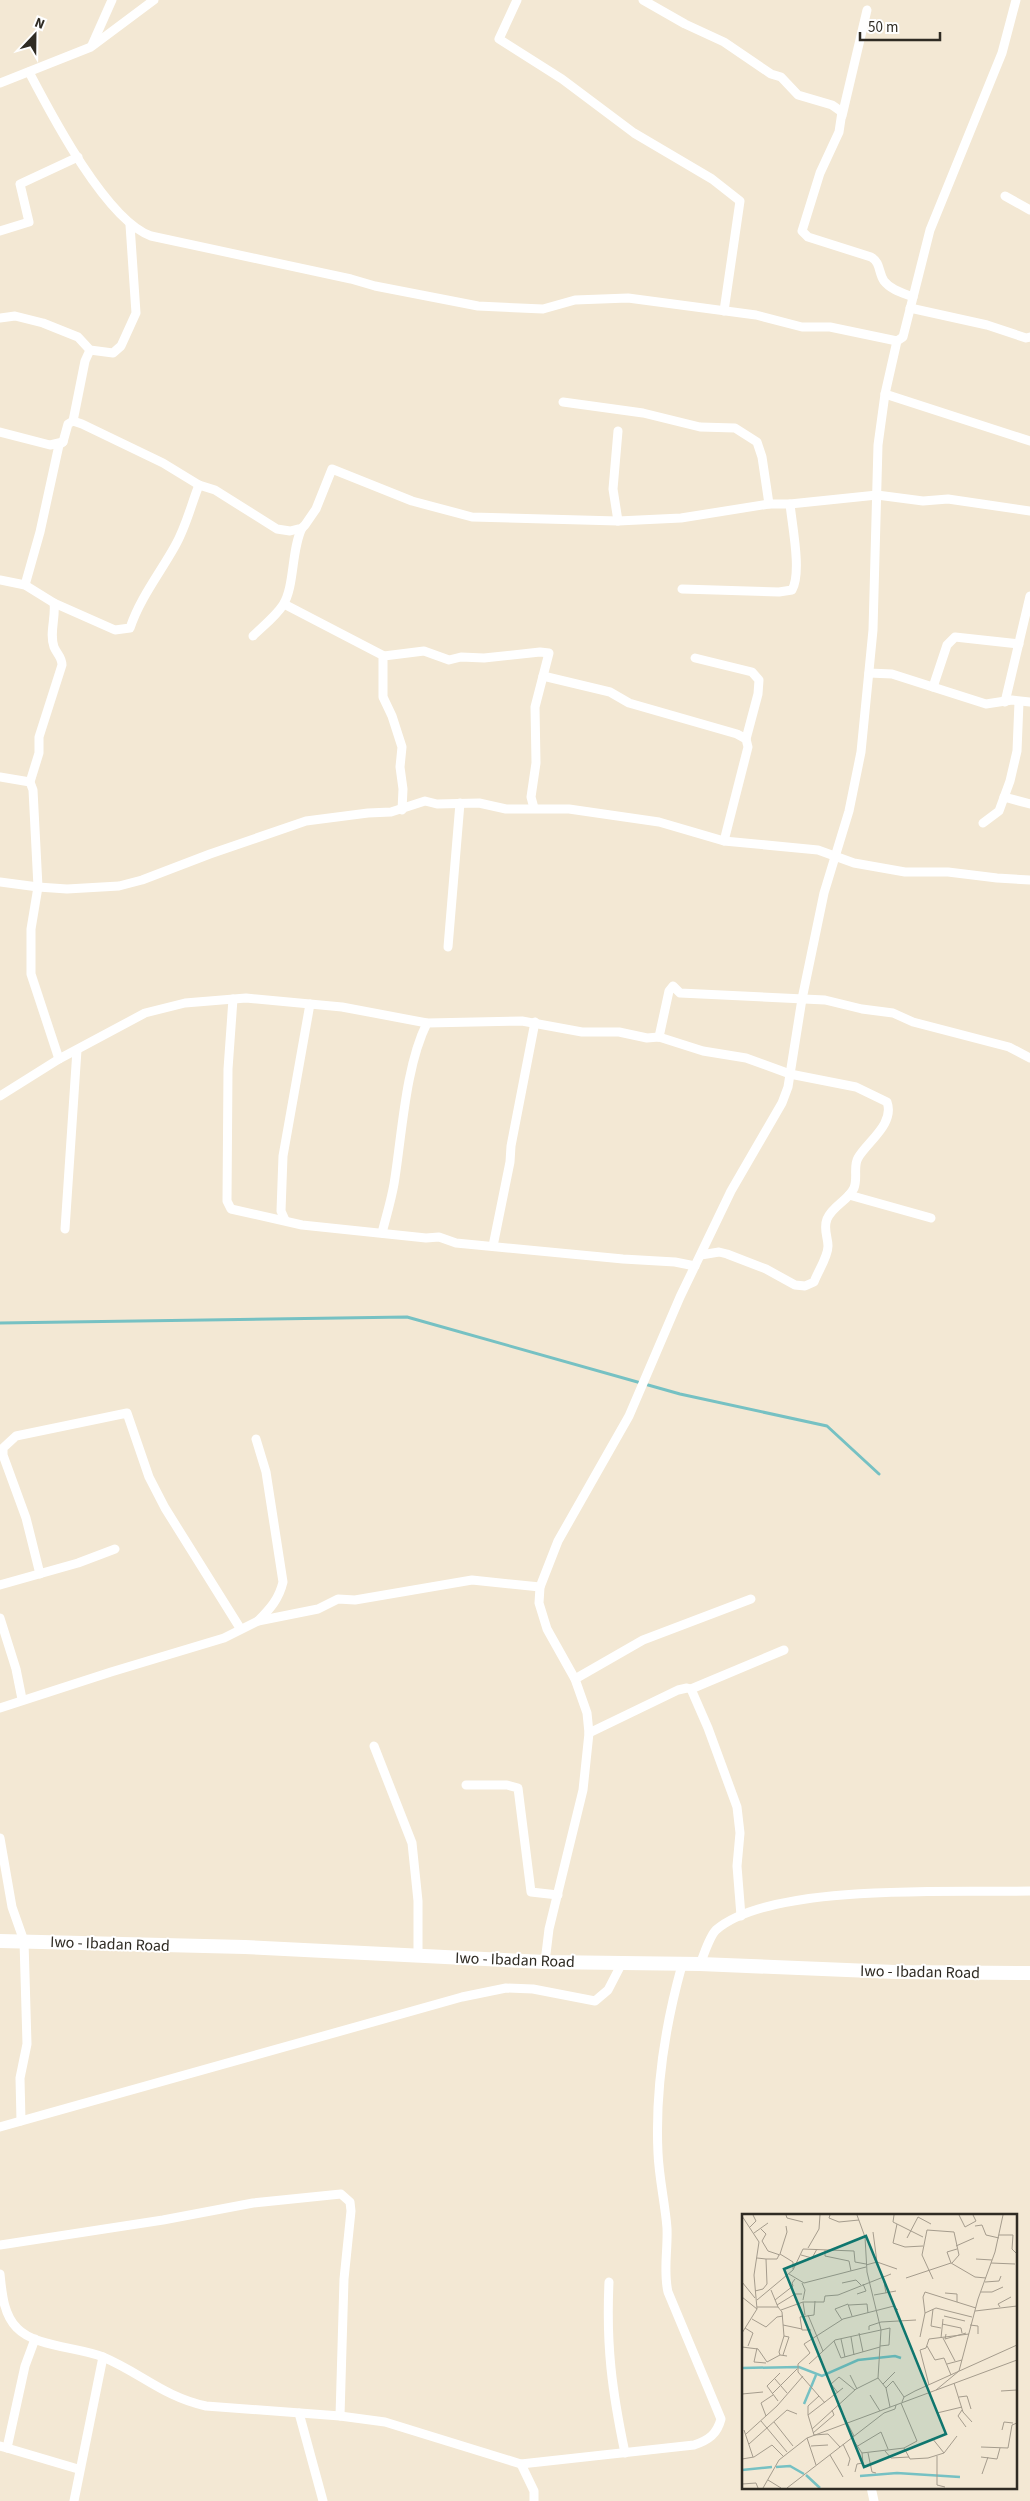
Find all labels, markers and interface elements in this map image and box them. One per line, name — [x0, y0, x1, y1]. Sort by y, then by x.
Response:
north arrow — [10, 10, 60, 60]
scale bar — [860, 10, 940, 42]
text: N — [31, 13, 48, 35]
text: 50 m — [868, 17, 898, 38]
street label: Iwo - Ibadan Road — [50, 1931, 170, 1957]
street label: Iwo - Ibadan Road — [455, 1947, 575, 1973]
street label: Iwo - Ibadan Road — [860, 1960, 980, 1984]
inset map — [742, 2214, 1018, 2488]

